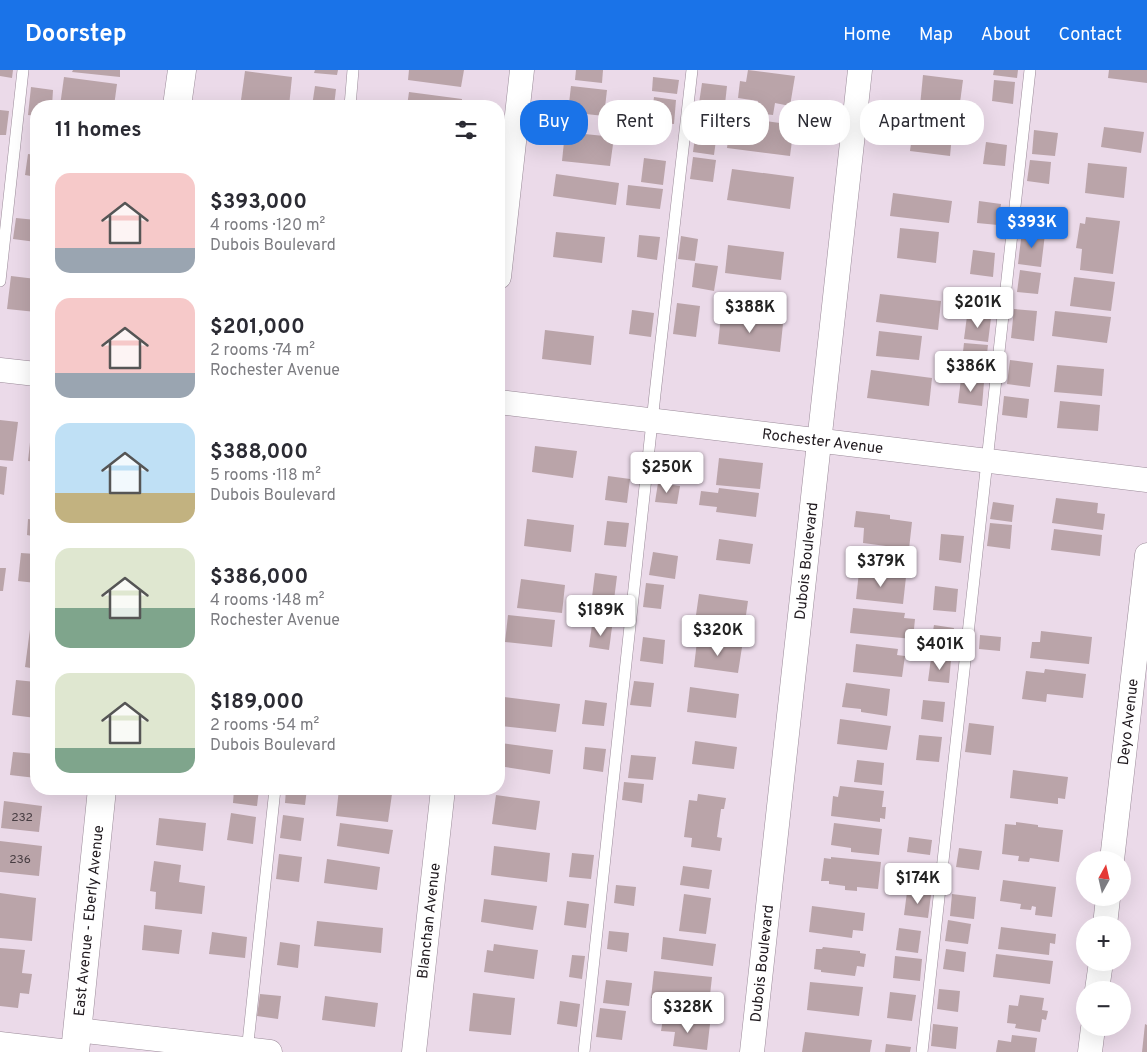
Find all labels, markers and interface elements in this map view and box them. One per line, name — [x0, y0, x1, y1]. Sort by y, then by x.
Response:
text: Doorstep — [25, 20, 127, 50]
text: Home — [843, 24, 891, 47]
text: Map — [919, 24, 953, 47]
text: About — [981, 24, 1030, 47]
text: Contact — [1058, 24, 1122, 47]
chip: Buy — [520, 100, 588, 145]
chip: Rent — [598, 100, 672, 145]
chip: Filters — [682, 100, 769, 145]
chip: New — [779, 100, 850, 145]
chip: Apartment — [860, 100, 984, 145]
icon: filters — [452, 116, 480, 144]
text: 11 homes — [55, 117, 142, 144]
text: $393,000 — [210, 189, 307, 216]
icon: home — [95, 193, 155, 253]
pin: $393K — [997, 206, 1067, 249]
text: $393K — [1007, 213, 1057, 233]
text: 4 rooms · 120 m² — [210, 216, 325, 236]
text: Dubois Boulevard — [210, 236, 336, 256]
pin: $201K — [943, 286, 1013, 329]
pin: $388K — [715, 292, 785, 334]
text: $201K — [954, 293, 1002, 313]
text: $388K — [725, 298, 775, 318]
text: $201,000 — [210, 314, 305, 341]
icon: home — [95, 318, 155, 378]
text: 2 rooms · 74 m² — [210, 341, 315, 361]
pin: $386K — [936, 350, 1006, 393]
text: $386K — [946, 357, 996, 377]
text: Rochester Avenue — [210, 361, 340, 381]
street label: Rochester Avenue — [761, 426, 884, 459]
text: $388,000 — [210, 439, 308, 466]
icon: home — [95, 443, 155, 503]
pin: $250K — [632, 452, 702, 494]
text: $250K — [641, 458, 693, 478]
text: 5 rooms · 118 m² — [210, 466, 321, 486]
text: Dubois Boulevard — [210, 486, 336, 506]
street label: Dubois Boulevard — [792, 501, 823, 621]
pin: $379K — [846, 546, 916, 588]
text: $379K — [857, 552, 905, 572]
text: $386,000 — [210, 564, 308, 591]
icon: home — [95, 568, 155, 628]
text: 4 rooms · 148 m² — [210, 591, 325, 611]
pin: $189K — [566, 594, 636, 637]
text: $189K — [577, 601, 625, 621]
text: Rochester Avenue — [210, 611, 340, 631]
pin: $320K — [683, 614, 753, 657]
text: $320K — [693, 621, 743, 641]
pin: $401K — [905, 628, 975, 671]
text: $401K — [916, 635, 964, 655]
street label: Deyo Avenue — [1115, 678, 1144, 767]
text: $189,000 — [210, 689, 304, 716]
icon: home — [95, 693, 155, 753]
text: 2 rooms · 54 m² — [210, 716, 319, 736]
text: Dubois Boulevard — [210, 736, 336, 756]
house number: 232 — [11, 810, 33, 826]
street label: East Avenue - Eberly Avenue — [71, 824, 109, 1017]
north arrow — [1076, 851, 1131, 906]
map controls — [1076, 851, 1131, 1036]
house number: 236 — [9, 852, 31, 868]
street label: Blanchan Avenue — [414, 862, 446, 980]
pin: $174K — [883, 862, 953, 905]
text: $174K — [896, 869, 940, 889]
street label: Dubois Boulevard — [747, 904, 779, 1023]
button: + — [1076, 916, 1131, 971]
button: − — [1076, 981, 1131, 1036]
pin: $328K — [653, 992, 723, 1034]
text: $328K — [663, 998, 713, 1018]

